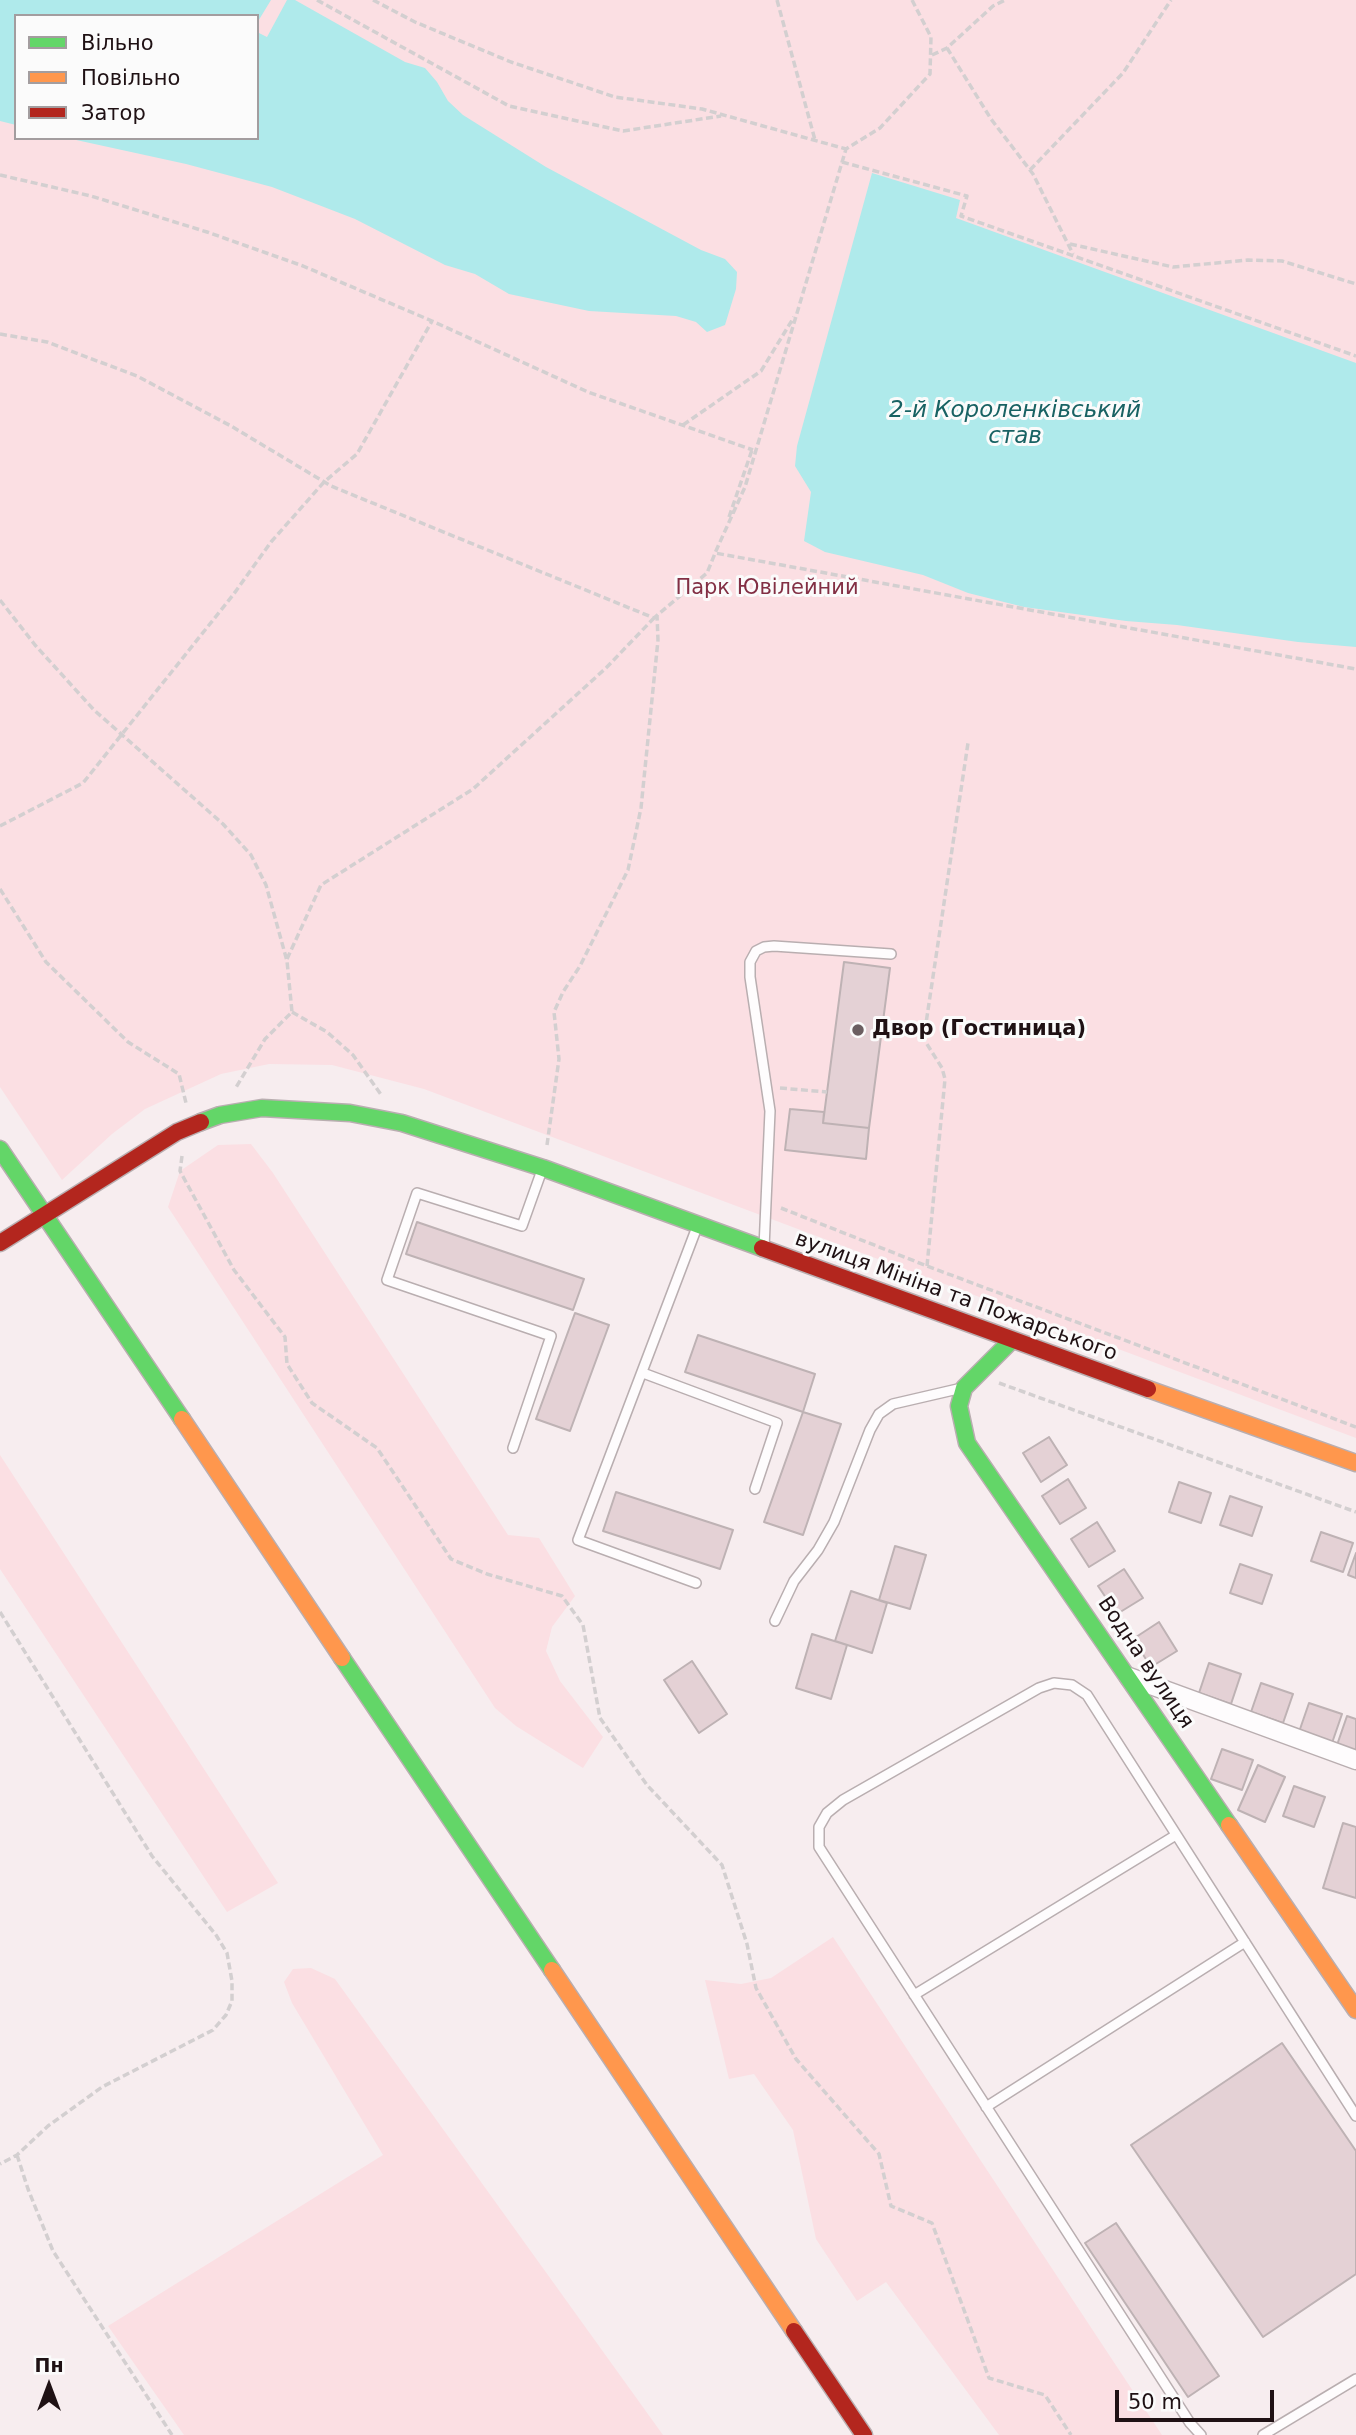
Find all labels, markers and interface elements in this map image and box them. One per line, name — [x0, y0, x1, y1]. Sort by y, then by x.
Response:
legend — [14, 14, 259, 140]
text: Вільно — [81, 31, 154, 55]
text: Повільно — [81, 66, 180, 90]
text: Затор — [81, 101, 146, 125]
water label: 2-й Короленківський став — [889, 397, 1141, 451]
park label: Парк Ювілейний — [675, 576, 859, 602]
place label: Двор (Гостиница) — [872, 1017, 1086, 1043]
marker: Двор (Гостиница) — [850, 1022, 866, 1038]
street label: вулиця Мініна та Пожарського — [791, 1227, 1121, 1367]
street label: Водна вулиця — [1092, 1592, 1198, 1734]
north arrow — [14, 2351, 84, 2421]
text: Пн — [34, 2354, 64, 2376]
scale bar — [1118, 2376, 1277, 2420]
text: 50 m — [1128, 2390, 1182, 2414]

